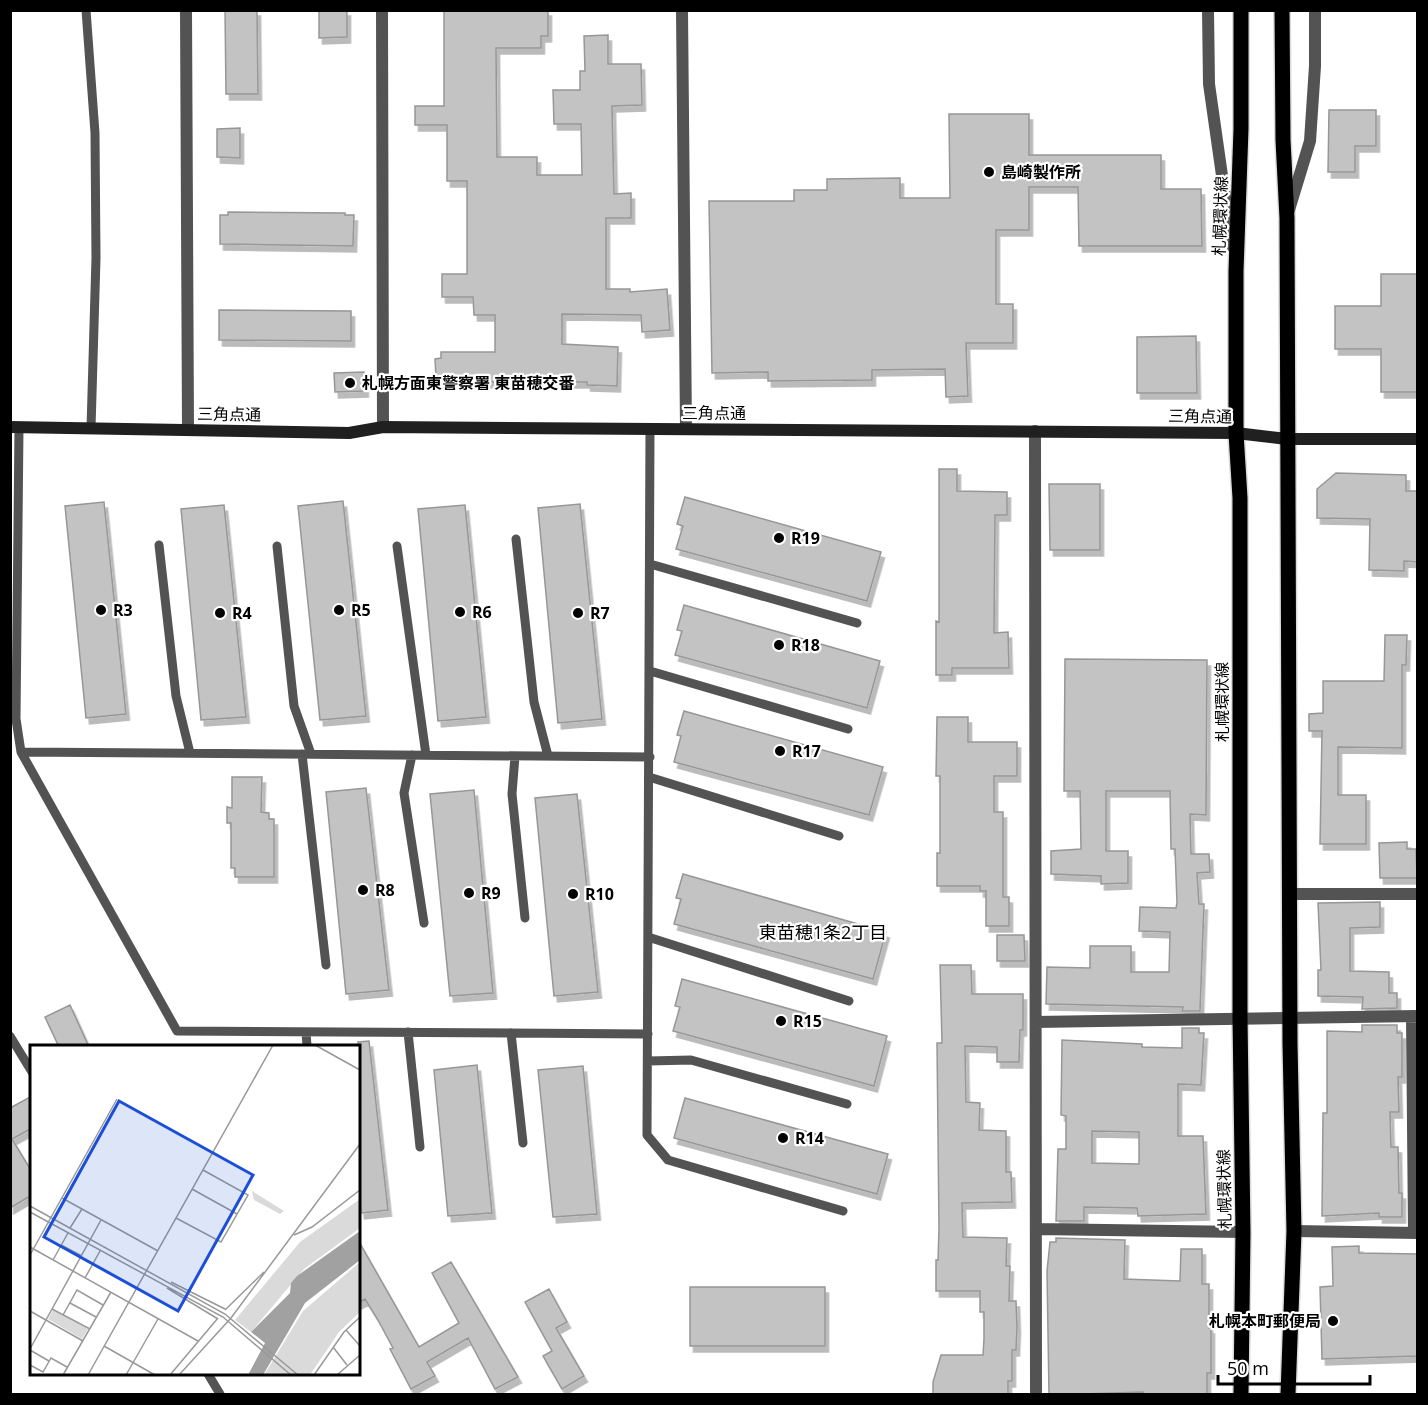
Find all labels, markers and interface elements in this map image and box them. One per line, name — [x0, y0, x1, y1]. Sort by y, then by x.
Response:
place label: 島崎製作所 — [1001, 161, 1081, 183]
marker: 島崎製作所 — [982, 165, 996, 179]
street label: 札幌環状線 — [1208, 176, 1232, 256]
place label: 札幌方面東警察署 東苗穂交番 — [362, 372, 574, 394]
marker: 札幌方面東警察署 東苗穂交番 — [343, 376, 357, 390]
street label: 三角点通 — [197, 402, 261, 426]
street label: 三角点通 — [682, 402, 746, 424]
street label: 三角点通 — [1168, 404, 1232, 428]
place label: R19 — [791, 527, 820, 549]
marker: R19 — [772, 531, 786, 545]
place label: R3 — [113, 599, 133, 621]
place label: R5 — [351, 599, 371, 621]
place label: R6 — [472, 601, 492, 623]
place label: R4 — [232, 602, 252, 624]
place label: R7 — [590, 602, 610, 624]
marker: R3 — [94, 603, 108, 617]
marker: R5 — [332, 603, 346, 617]
marker: R6 — [453, 605, 467, 619]
marker: R4 — [213, 606, 227, 620]
marker: R7 — [571, 606, 585, 620]
place label: R18 — [791, 634, 820, 656]
marker: R18 — [772, 638, 786, 652]
street label: 札幌環状線 — [1211, 662, 1233, 742]
place label: R17 — [792, 740, 821, 762]
marker: R17 — [773, 744, 787, 758]
place label: R8 — [375, 879, 395, 901]
place label: R9 — [481, 882, 501, 904]
marker: R8 — [356, 883, 370, 897]
place label: R10 — [585, 883, 614, 905]
marker: R9 — [462, 886, 476, 900]
marker: R10 — [566, 887, 580, 901]
district label: 東苗穂1条2丁目 — [759, 920, 887, 944]
place label: R15 — [793, 1010, 822, 1032]
marker: R15 — [774, 1014, 788, 1028]
inset map — [30, 1045, 360, 1375]
place label: R14 — [795, 1127, 824, 1149]
marker: R14 — [776, 1131, 790, 1145]
street label: 札幌環状線 — [1212, 1149, 1236, 1229]
place label: 札幌本町郵便局 — [1209, 1310, 1321, 1332]
marker: 札幌本町郵便局 — [1326, 1314, 1340, 1328]
scale bar — [1218, 1348, 1370, 1386]
text: 50 m — [1227, 1356, 1269, 1380]

